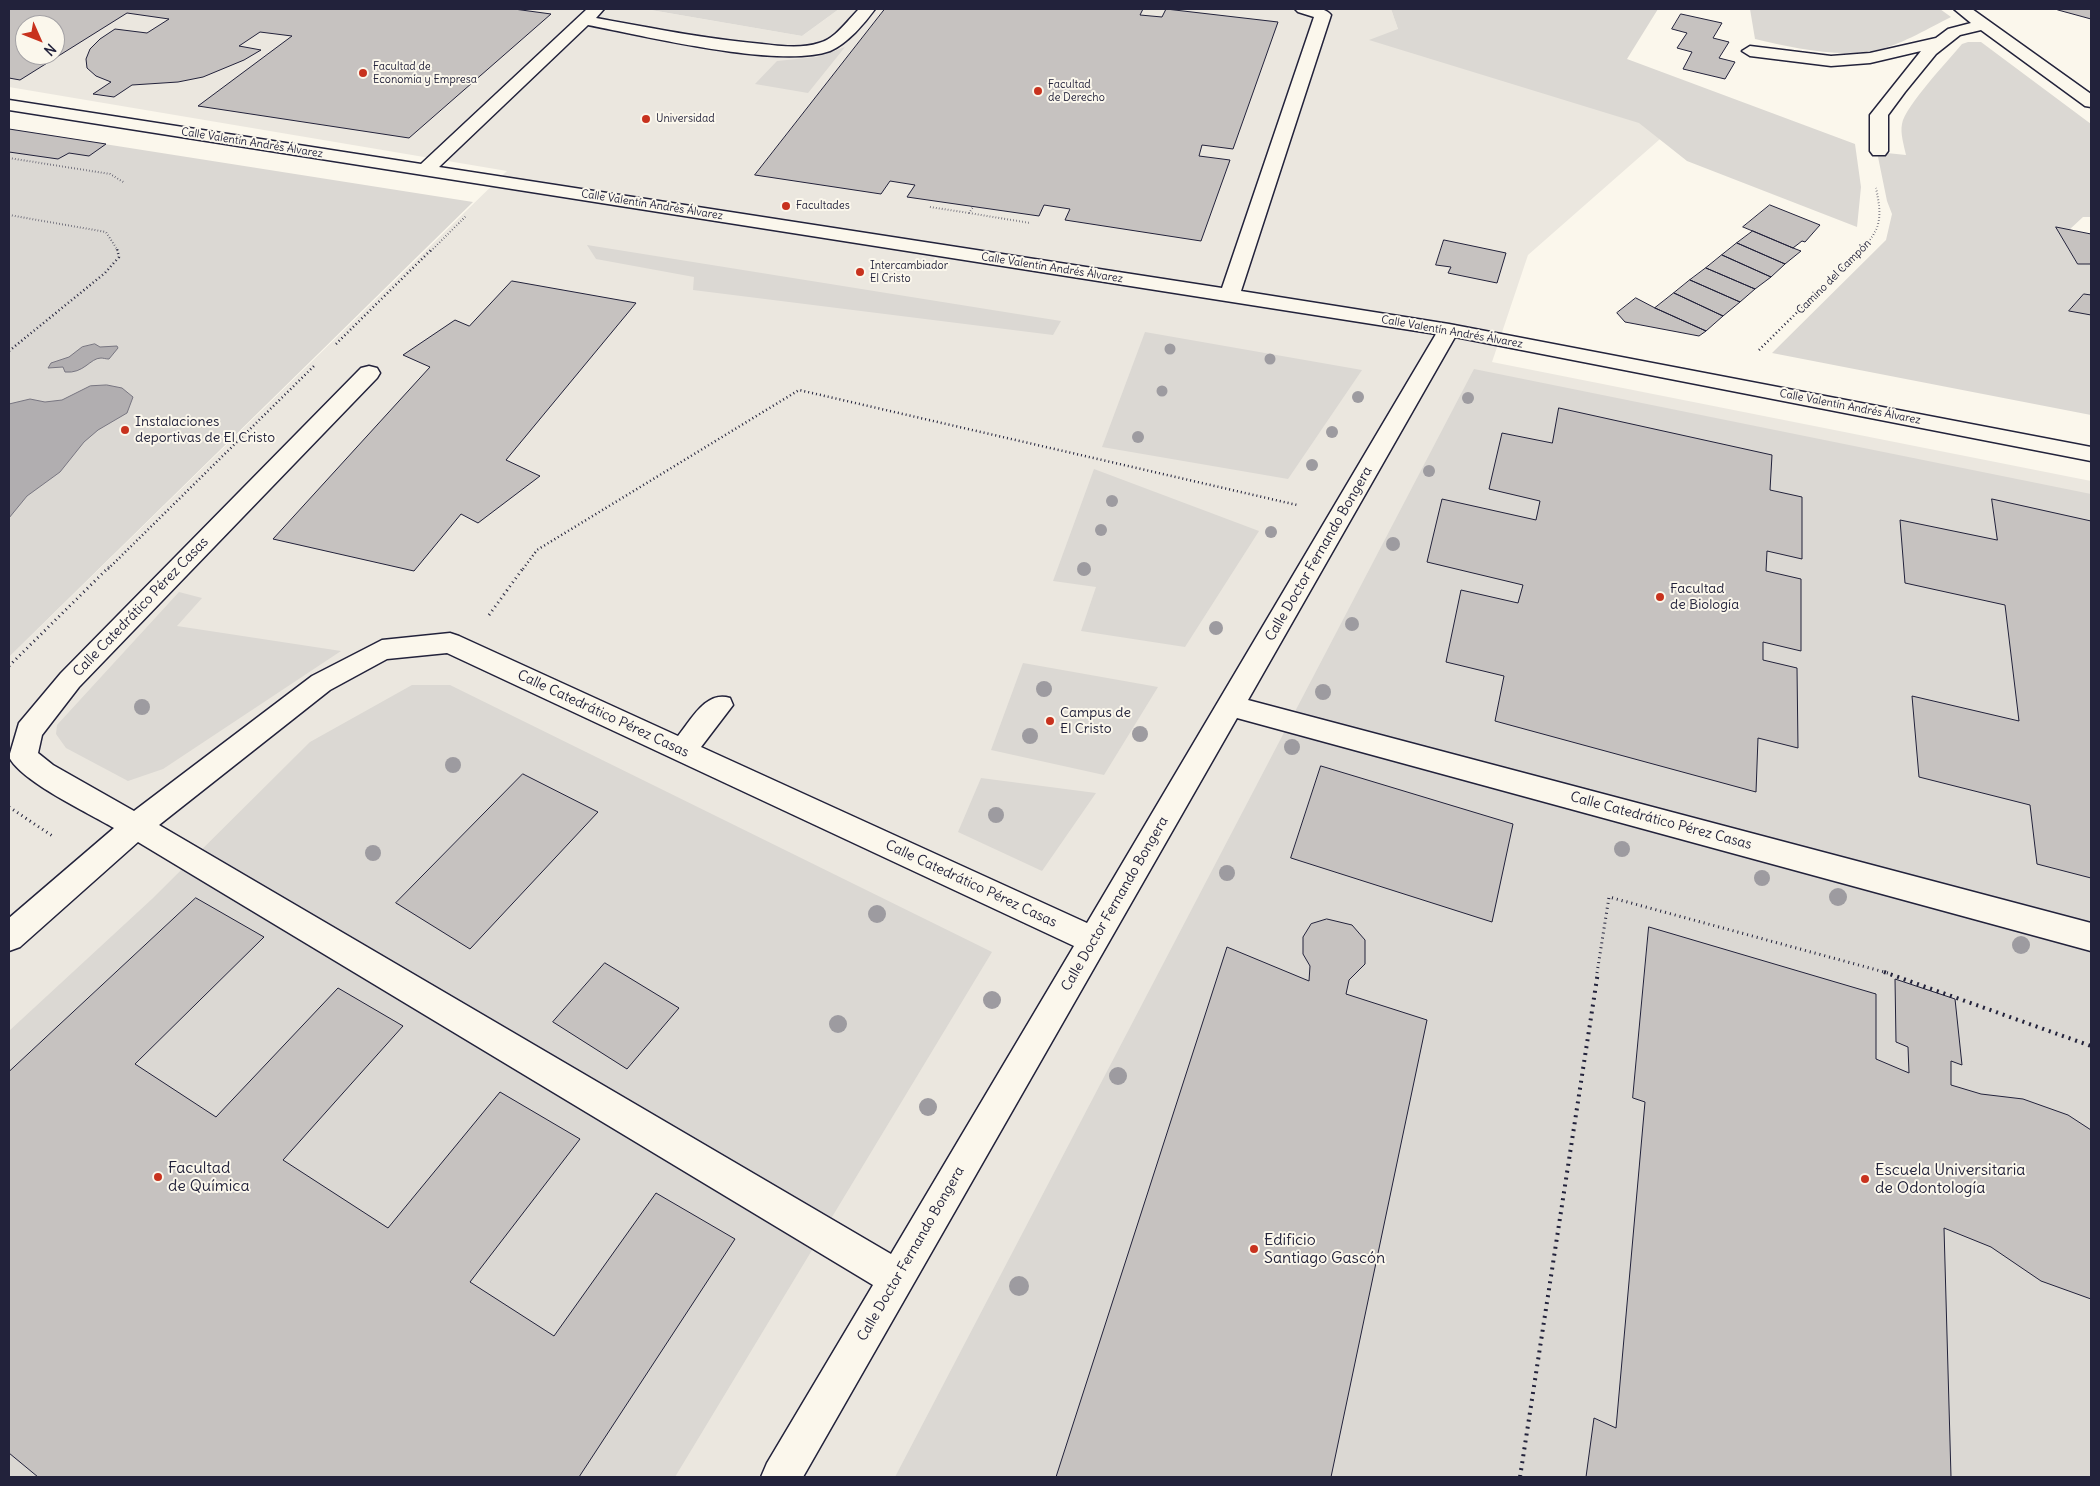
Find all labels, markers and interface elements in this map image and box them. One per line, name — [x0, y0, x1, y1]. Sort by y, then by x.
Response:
north arrow — [15, 15, 65, 65]
text: N — [40, 40, 60, 59]
place label: Facultad de Economía y Empresa — [373, 60, 477, 86]
marker: Facultad de Economía y Empresa — [357, 67, 369, 79]
place label: Facultad de Derecho — [1048, 78, 1105, 104]
marker: Facultad de Derecho — [1032, 85, 1044, 97]
place label: Universidad — [656, 112, 715, 126]
marker: Universidad — [640, 113, 652, 125]
street label: Calle Valentín Andrés Álvarez — [180, 125, 324, 161]
street label: Calle Valentín Andrés Álvarez — [580, 187, 724, 223]
place label: Facultades — [796, 199, 850, 213]
marker: Facultades — [780, 200, 792, 212]
street label: Camino del Campón — [1794, 237, 1874, 317]
street label: Calle Valentín Andrés Álvarez — [980, 250, 1124, 286]
place label: Intercambiador El Cristo — [870, 259, 948, 285]
marker: Intercambiador El Cristo — [854, 266, 866, 278]
street label: Calle Valentín Andrés Álvarez — [1380, 313, 1524, 351]
street label: Calle Valentín Andrés Álvarez — [1778, 387, 1922, 427]
place label: Instalaciones deportivas de El Cristo — [135, 414, 275, 447]
marker: Instalaciones deportivas de El Cristo — [119, 424, 131, 436]
street label: Calle Doctor Fernando Bongera — [1262, 464, 1376, 644]
street label: Calle Catedrático Pérez Casas — [70, 534, 212, 680]
place label: Facultad de Biología — [1670, 581, 1739, 614]
marker: Facultad de Biología — [1654, 591, 1666, 603]
street label: Calle Catedrático Pérez Casas — [515, 667, 691, 761]
place label: Campus de El Cristo — [1060, 705, 1131, 738]
marker: Campus de El Cristo — [1044, 715, 1056, 727]
street label: Calle Catedrático Pérez Casas — [1568, 789, 1754, 853]
street label: Calle Doctor Fernando Bongera — [1058, 814, 1172, 994]
street label: Calle Catedrático Pérez Casas — [883, 837, 1059, 931]
place label: Facultad de Química — [168, 1158, 250, 1196]
place label: Escuela Universitaria de Odontología — [1875, 1160, 2025, 1198]
street label: Calle Doctor Fernando Bongera — [854, 1164, 968, 1344]
marker: Facultad de Química — [152, 1171, 164, 1183]
marker: Escuela Universitaria de Odontología — [1859, 1173, 1871, 1185]
place label: Edificio Santiago Gascón — [1264, 1230, 1385, 1268]
marker: Edificio Santiago Gascón — [1248, 1243, 1260, 1255]

